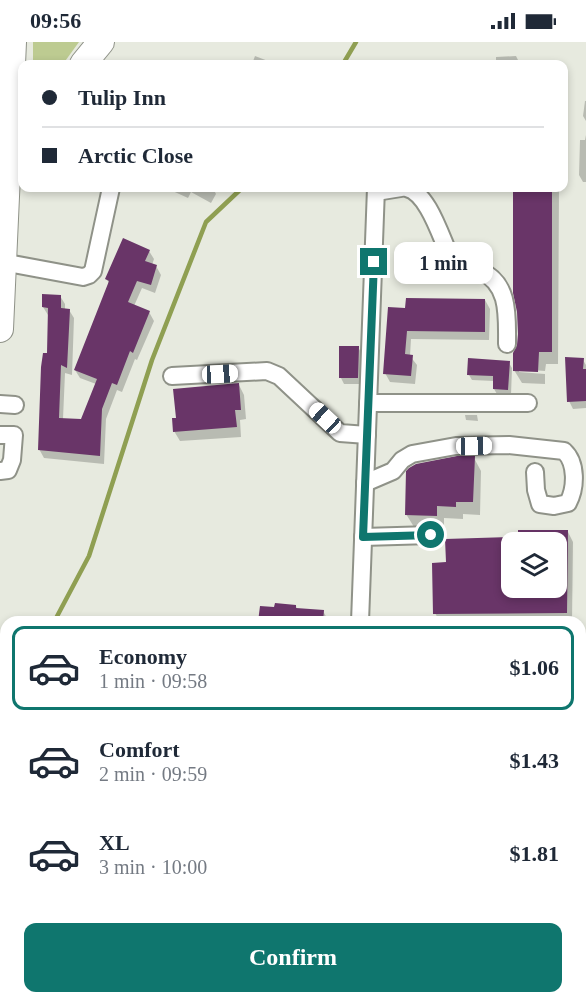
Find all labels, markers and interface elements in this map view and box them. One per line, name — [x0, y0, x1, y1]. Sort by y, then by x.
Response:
text: 09:56 — [30, 8, 81, 33]
text: Tulip Inn — [78, 85, 166, 110]
text: Arctic Close — [78, 143, 193, 168]
callout: 1 min — [395, 241, 494, 283]
route end — [360, 248, 387, 275]
text: 1 min — [419, 252, 468, 274]
car — [202, 364, 238, 384]
car — [306, 399, 344, 437]
car — [456, 437, 492, 455]
route start — [417, 521, 444, 548]
map controls — [501, 532, 567, 598]
button: layers — [501, 532, 567, 598]
icon: car — [27, 641, 81, 695]
text: Economy — [99, 644, 187, 669]
text: $1.06 — [510, 655, 559, 680]
text: 1 min · 09:58 — [99, 670, 207, 692]
icon: car — [27, 734, 81, 788]
text: Comfort — [99, 737, 180, 762]
text: $1.43 — [510, 748, 559, 773]
text: 2 min · 09:59 — [99, 763, 207, 785]
icon: car — [27, 827, 81, 881]
text: XL — [99, 830, 130, 855]
text: $1.81 — [510, 841, 559, 866]
text: 3 min · 10:00 — [99, 856, 207, 878]
button: Confirm — [24, 923, 562, 992]

